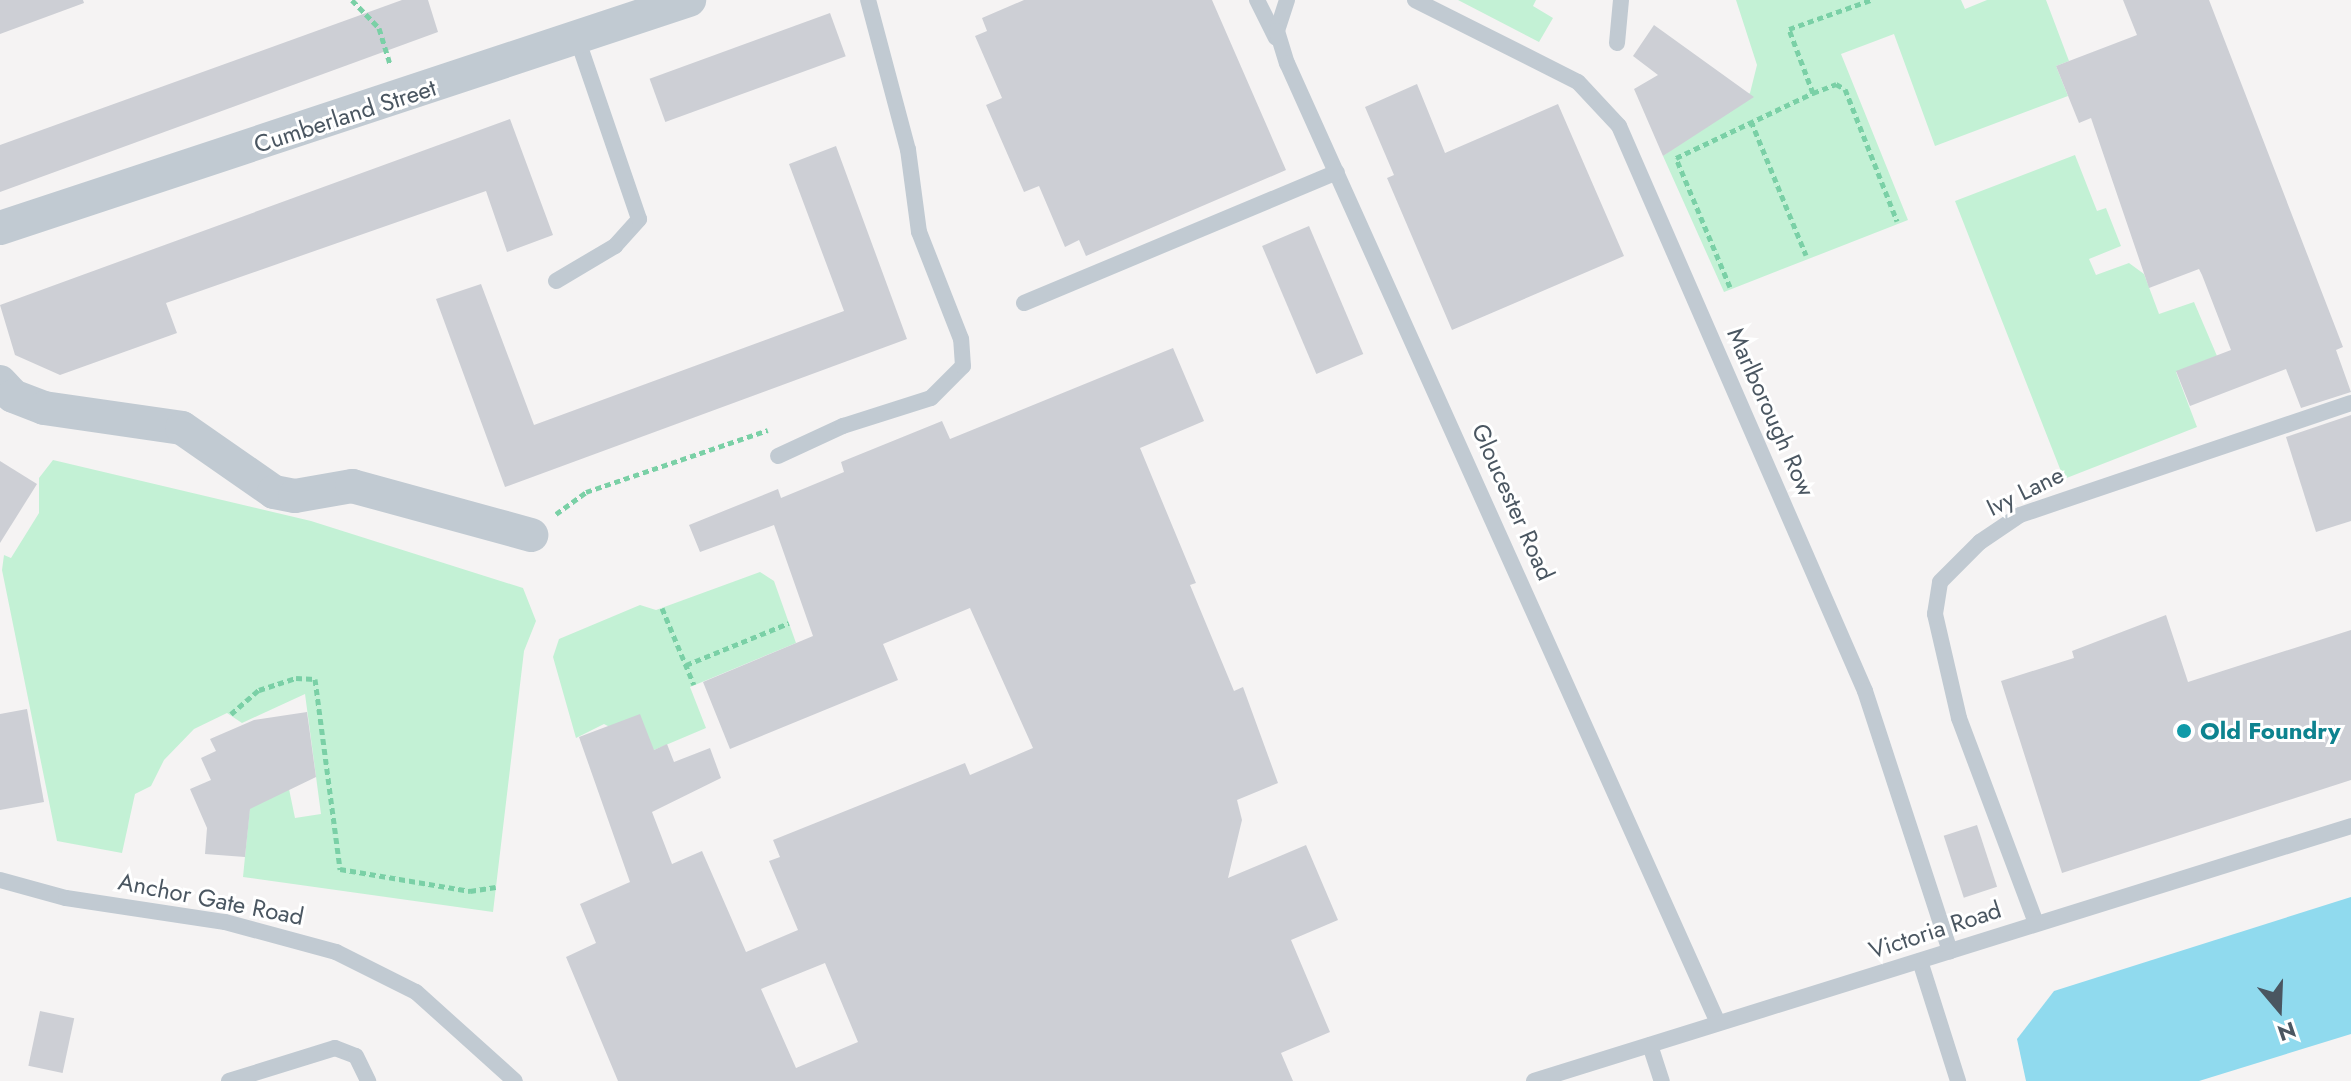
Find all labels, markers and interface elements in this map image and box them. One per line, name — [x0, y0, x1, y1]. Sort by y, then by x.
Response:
street label: Cumberland Street — [250, 73, 440, 159]
street label: Marlborough Row — [1721, 323, 1821, 501]
street label: Gloucester Road — [1466, 419, 1560, 585]
street label: Ivy Lane — [1982, 460, 2068, 522]
place label: Old Foundry — [2200, 717, 2340, 745]
marker: Old Foundry — [2175, 722, 2193, 740]
street label: Anchor Gate Road — [116, 867, 306, 931]
street label: Victoria Road — [1865, 895, 2005, 965]
north arrow — [2239, 969, 2319, 1049]
text: N — [2273, 1014, 2300, 1050]

